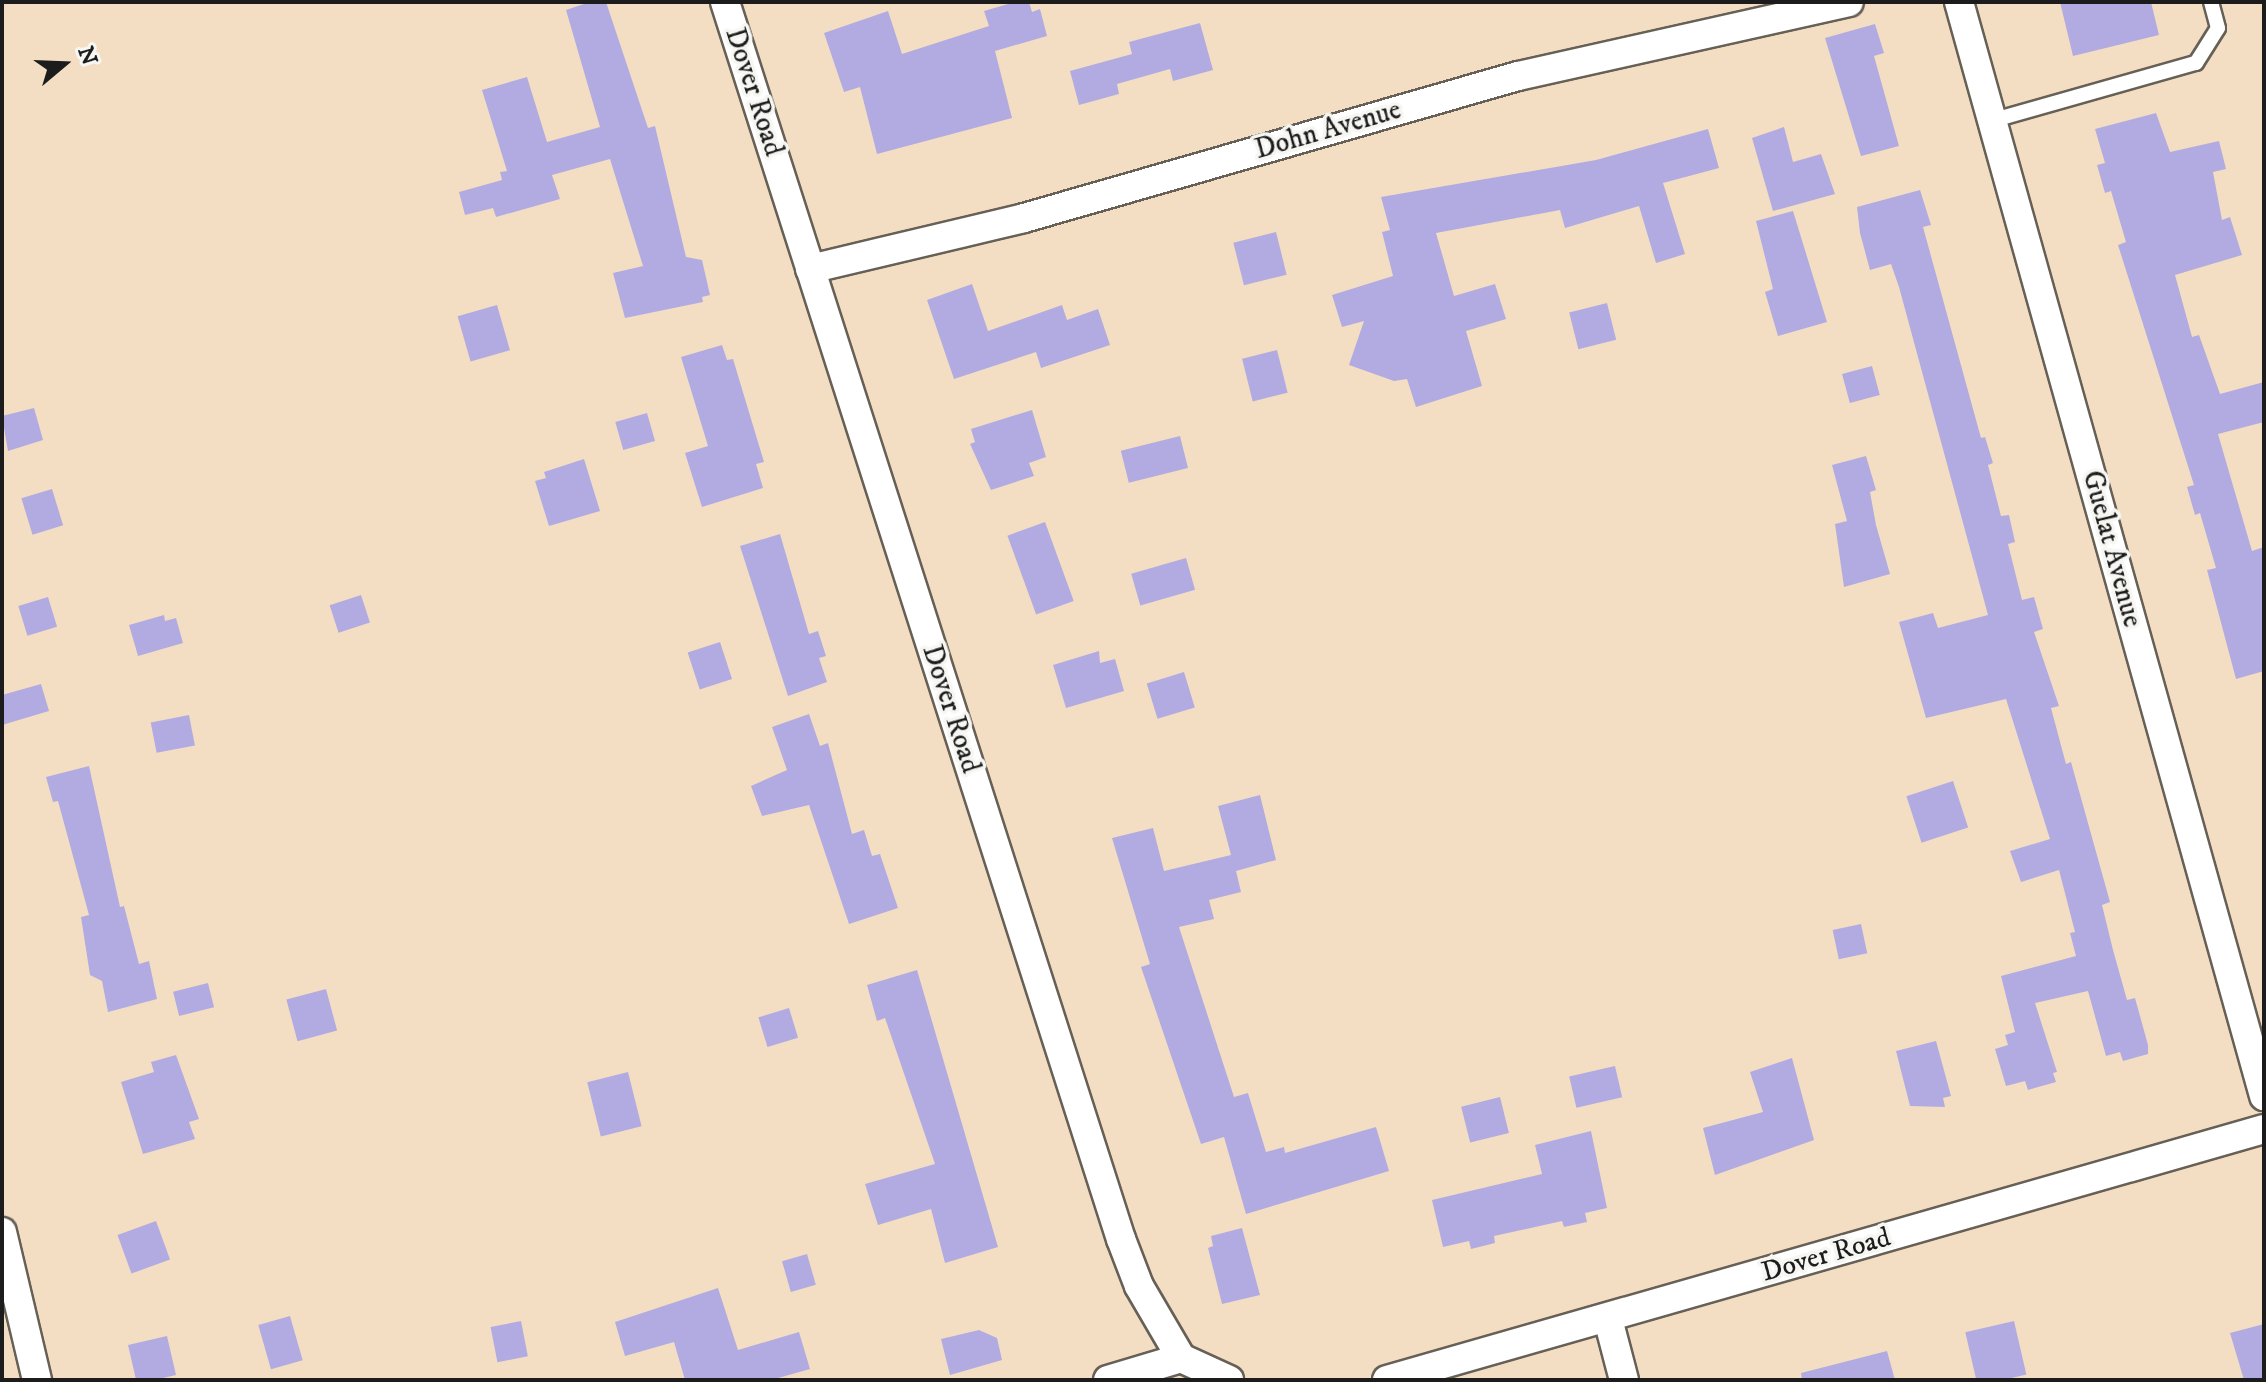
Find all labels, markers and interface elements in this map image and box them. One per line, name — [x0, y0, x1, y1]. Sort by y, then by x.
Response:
north arrow — [24, 24, 104, 104]
street label: Dover Road — [718, 24, 790, 160]
text: N — [71, 43, 103, 69]
street label: Dohn Avenue — [1251, 93, 1405, 167]
street label: Guelat Avenue — [2075, 467, 2149, 631]
street label: Dover Road — [915, 641, 987, 777]
street label: Dover Road — [1758, 1221, 1894, 1289]

